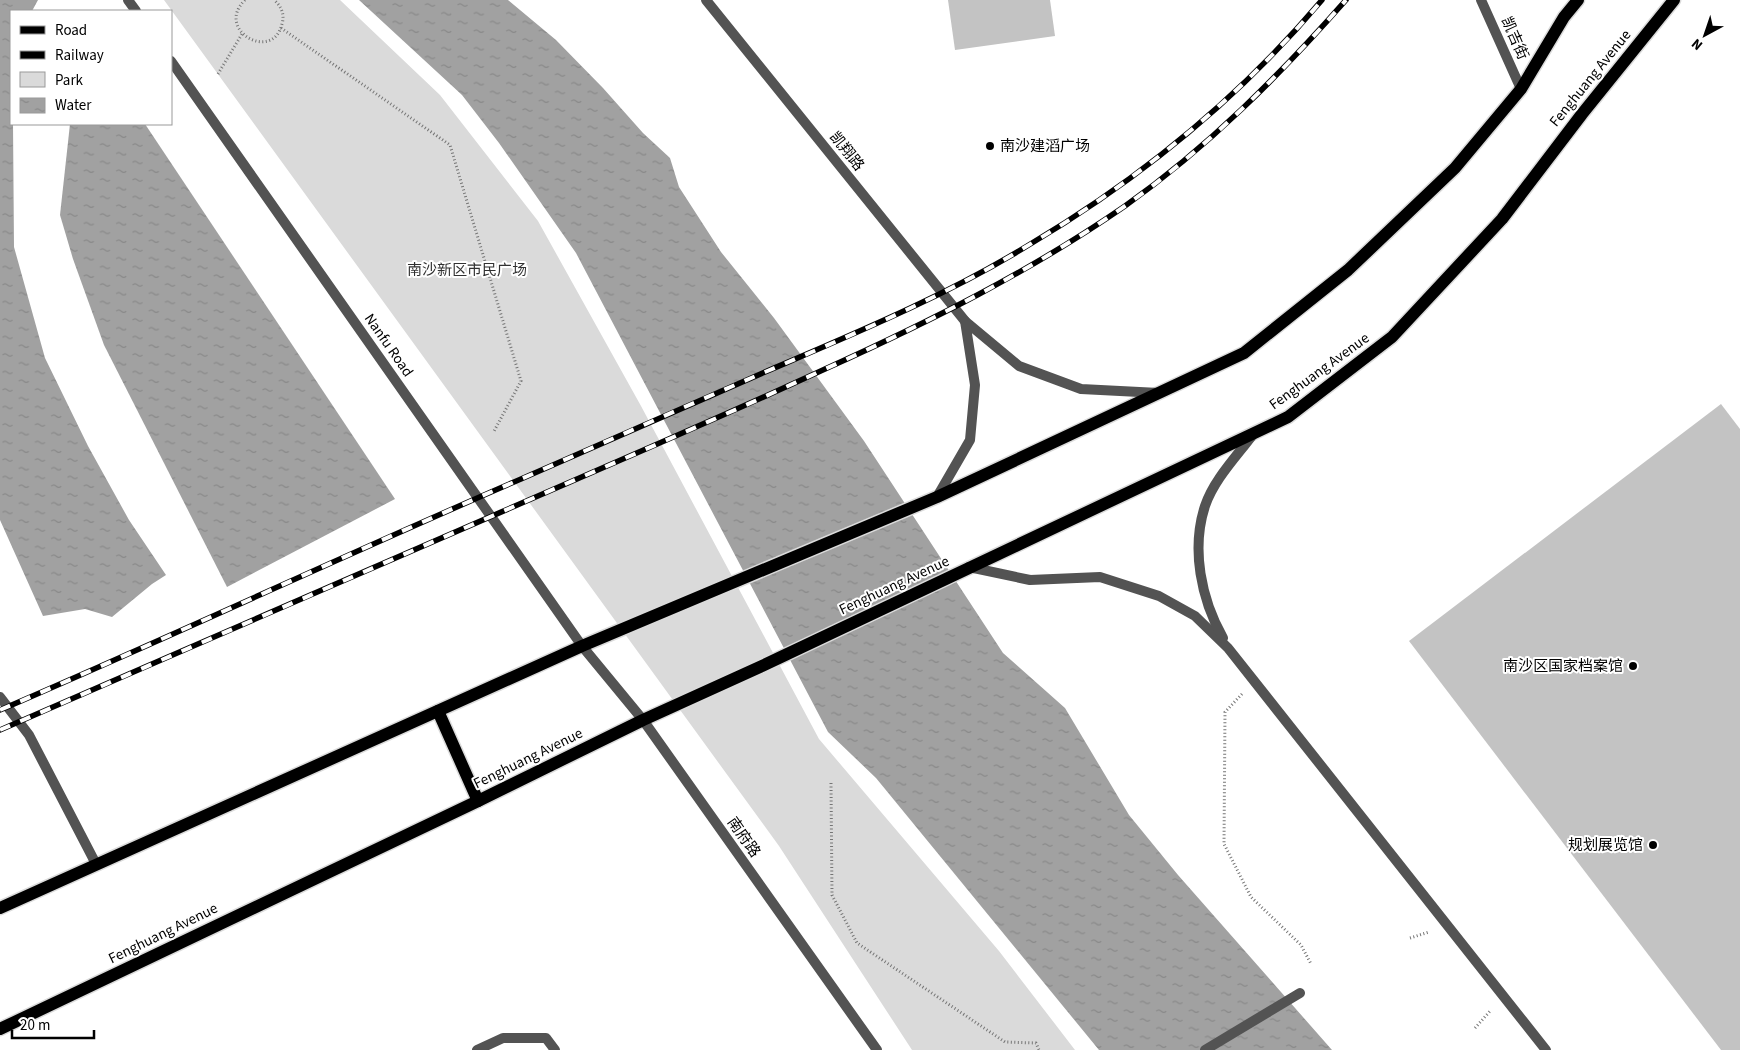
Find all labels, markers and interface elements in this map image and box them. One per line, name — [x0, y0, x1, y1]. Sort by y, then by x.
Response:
legend — [10, 10, 172, 125]
north arrow — [1680, 10, 1730, 60]
street label: 凯吉街 — [1496, 13, 1533, 63]
text: Road — [55, 20, 87, 41]
street label: Fenghuang Avenue — [1545, 25, 1636, 131]
text: N — [1687, 34, 1707, 55]
text: Railway — [55, 45, 104, 66]
text: Park — [55, 70, 84, 91]
text: Water — [55, 95, 92, 116]
street label: 凯翔路 — [824, 127, 869, 175]
place label: 南沙建滔广场 — [1000, 136, 1090, 157]
marker: 南沙建滔广场 — [984, 140, 996, 152]
park label: 南沙新区市民广场 — [407, 260, 527, 281]
street label: Nanfu Road — [359, 309, 418, 381]
street label: Fenghuang Avenue — [1265, 328, 1374, 415]
street label: Fenghuang Avenue — [836, 551, 953, 620]
place label: 南沙区国家档案馆 — [1503, 656, 1623, 677]
marker: 南沙区国家档案馆 — [1627, 660, 1639, 672]
street label: Fenghuang Avenue — [470, 723, 586, 794]
street label: 南府路 — [722, 813, 765, 862]
place label: 规划展览馆 — [1568, 835, 1643, 856]
marker: 规划展览馆 — [1647, 839, 1659, 851]
street label: Fenghuang Avenue — [105, 898, 221, 969]
scale bar — [12, 1008, 95, 1040]
text: 20 m — [20, 1015, 50, 1036]

